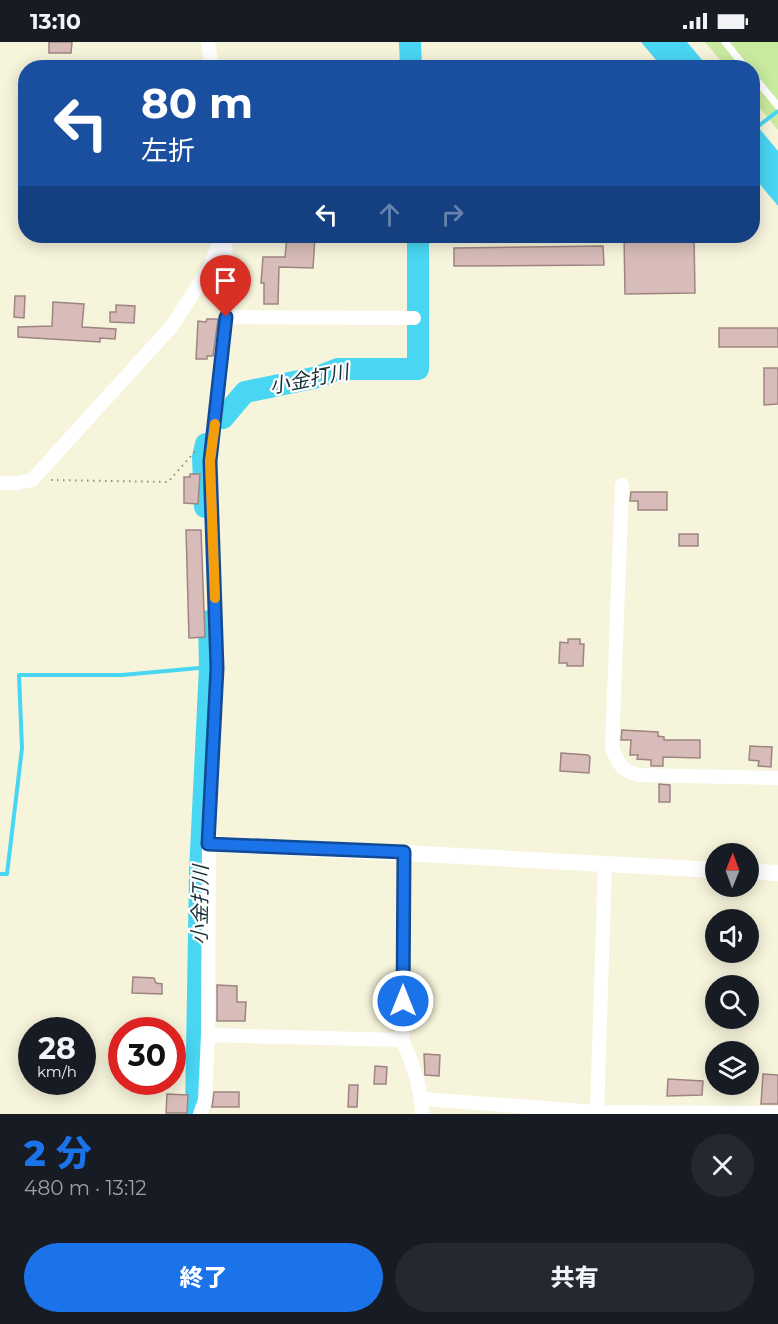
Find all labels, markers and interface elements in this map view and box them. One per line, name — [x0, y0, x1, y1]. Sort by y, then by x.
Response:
text: 13:10 — [30, 8, 81, 35]
text: 80 m — [141, 77, 253, 129]
icon: left — [42, 84, 120, 162]
text: 左折 — [141, 134, 195, 167]
icon: left — [310, 198, 343, 231]
icon: ahead — [373, 198, 406, 231]
icon: right — [436, 198, 469, 231]
pin — [200, 255, 251, 317]
icon: arrive — [209, 264, 242, 297]
water label: 小金打川 — [267, 359, 353, 398]
north arrow — [705, 843, 759, 897]
map controls — [705, 843, 759, 1095]
water label: 小金打川 — [187, 863, 213, 945]
button: sound — [705, 909, 759, 963]
position arrow — [371, 969, 435, 1033]
button: search — [705, 975, 759, 1029]
speed limit sign: 30 — [108, 1017, 186, 1095]
text: 28 — [38, 1030, 76, 1067]
button: layers — [705, 1041, 759, 1095]
text: km/h — [37, 1062, 77, 1081]
text: 2 分 — [24, 1131, 92, 1175]
button: close — [691, 1134, 754, 1197]
text: 480 m · 13:12 — [24, 1176, 147, 1200]
button: 終了 — [24, 1243, 383, 1312]
button: 共有 — [395, 1243, 754, 1312]

